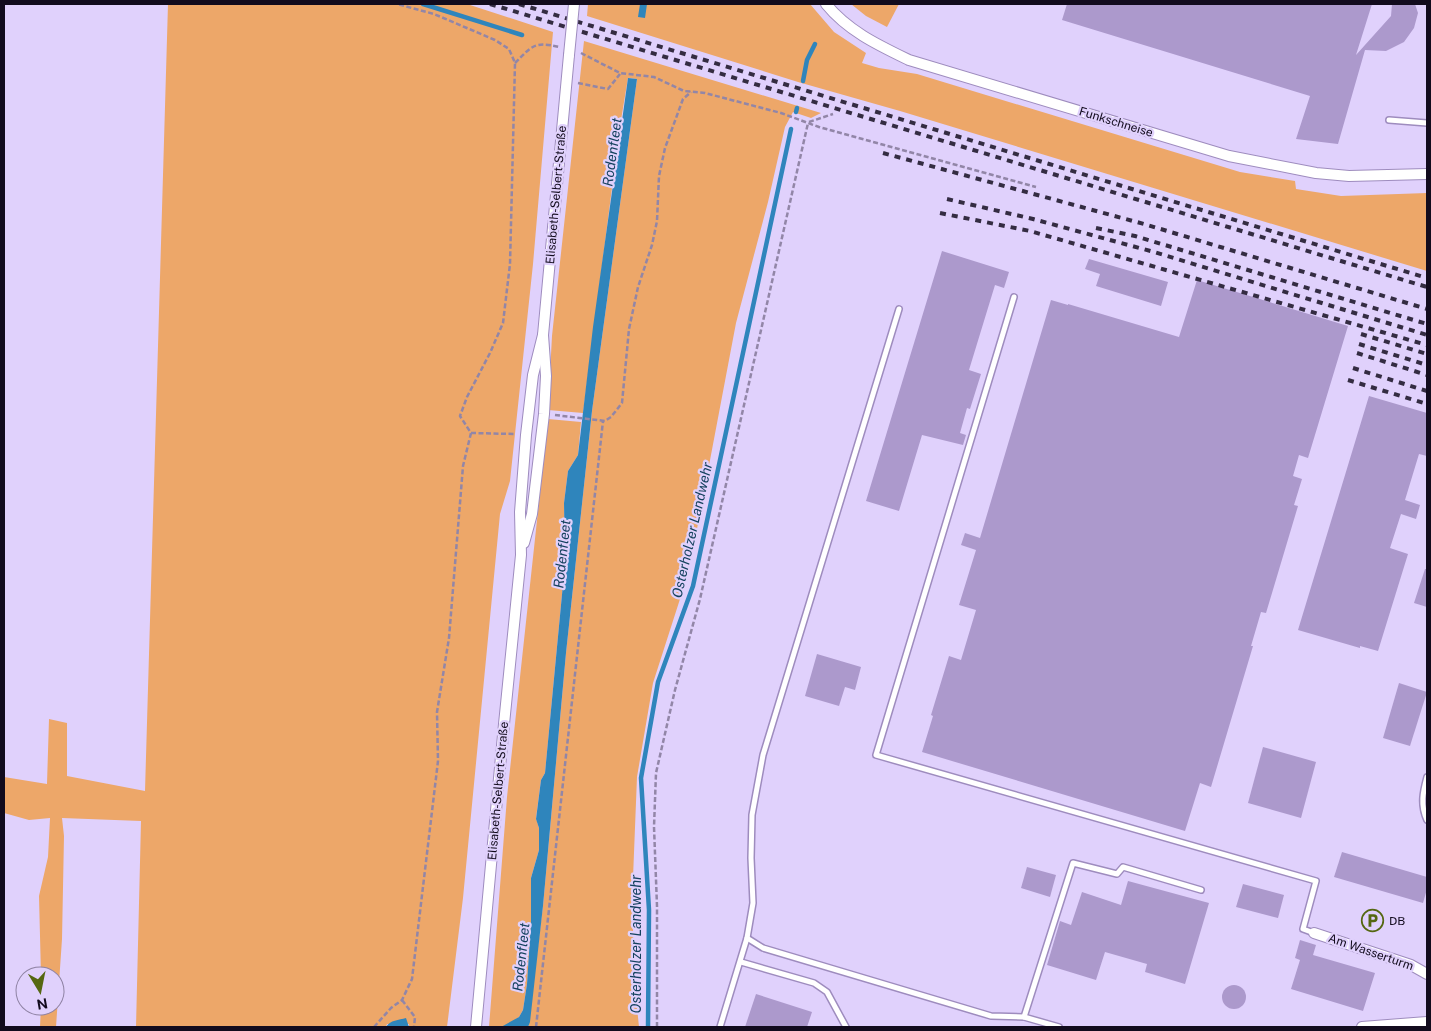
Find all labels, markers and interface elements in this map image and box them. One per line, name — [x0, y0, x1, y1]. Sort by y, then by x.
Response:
street label: Funkschneise — [1077, 104, 1155, 140]
water label: Rodenfleet — [599, 116, 625, 187]
street label: Elisabeth-Selbert-Straße — [543, 125, 569, 265]
water label: Osterholzer Landwehr — [669, 460, 716, 599]
water label: Rodenfleet — [550, 518, 574, 589]
street label: Elisabeth-Selbert-Straße — [485, 721, 511, 861]
water label: Osterholzer Landwehr — [628, 874, 644, 1013]
parking icon: DB — [1361, 909, 1385, 933]
place label: DB — [1389, 914, 1405, 928]
water label: Rodenfleet — [509, 921, 533, 992]
street label: Am Wasserturm — [1327, 931, 1415, 973]
north arrow — [15, 966, 65, 1016]
text: N — [35, 995, 49, 1013]

